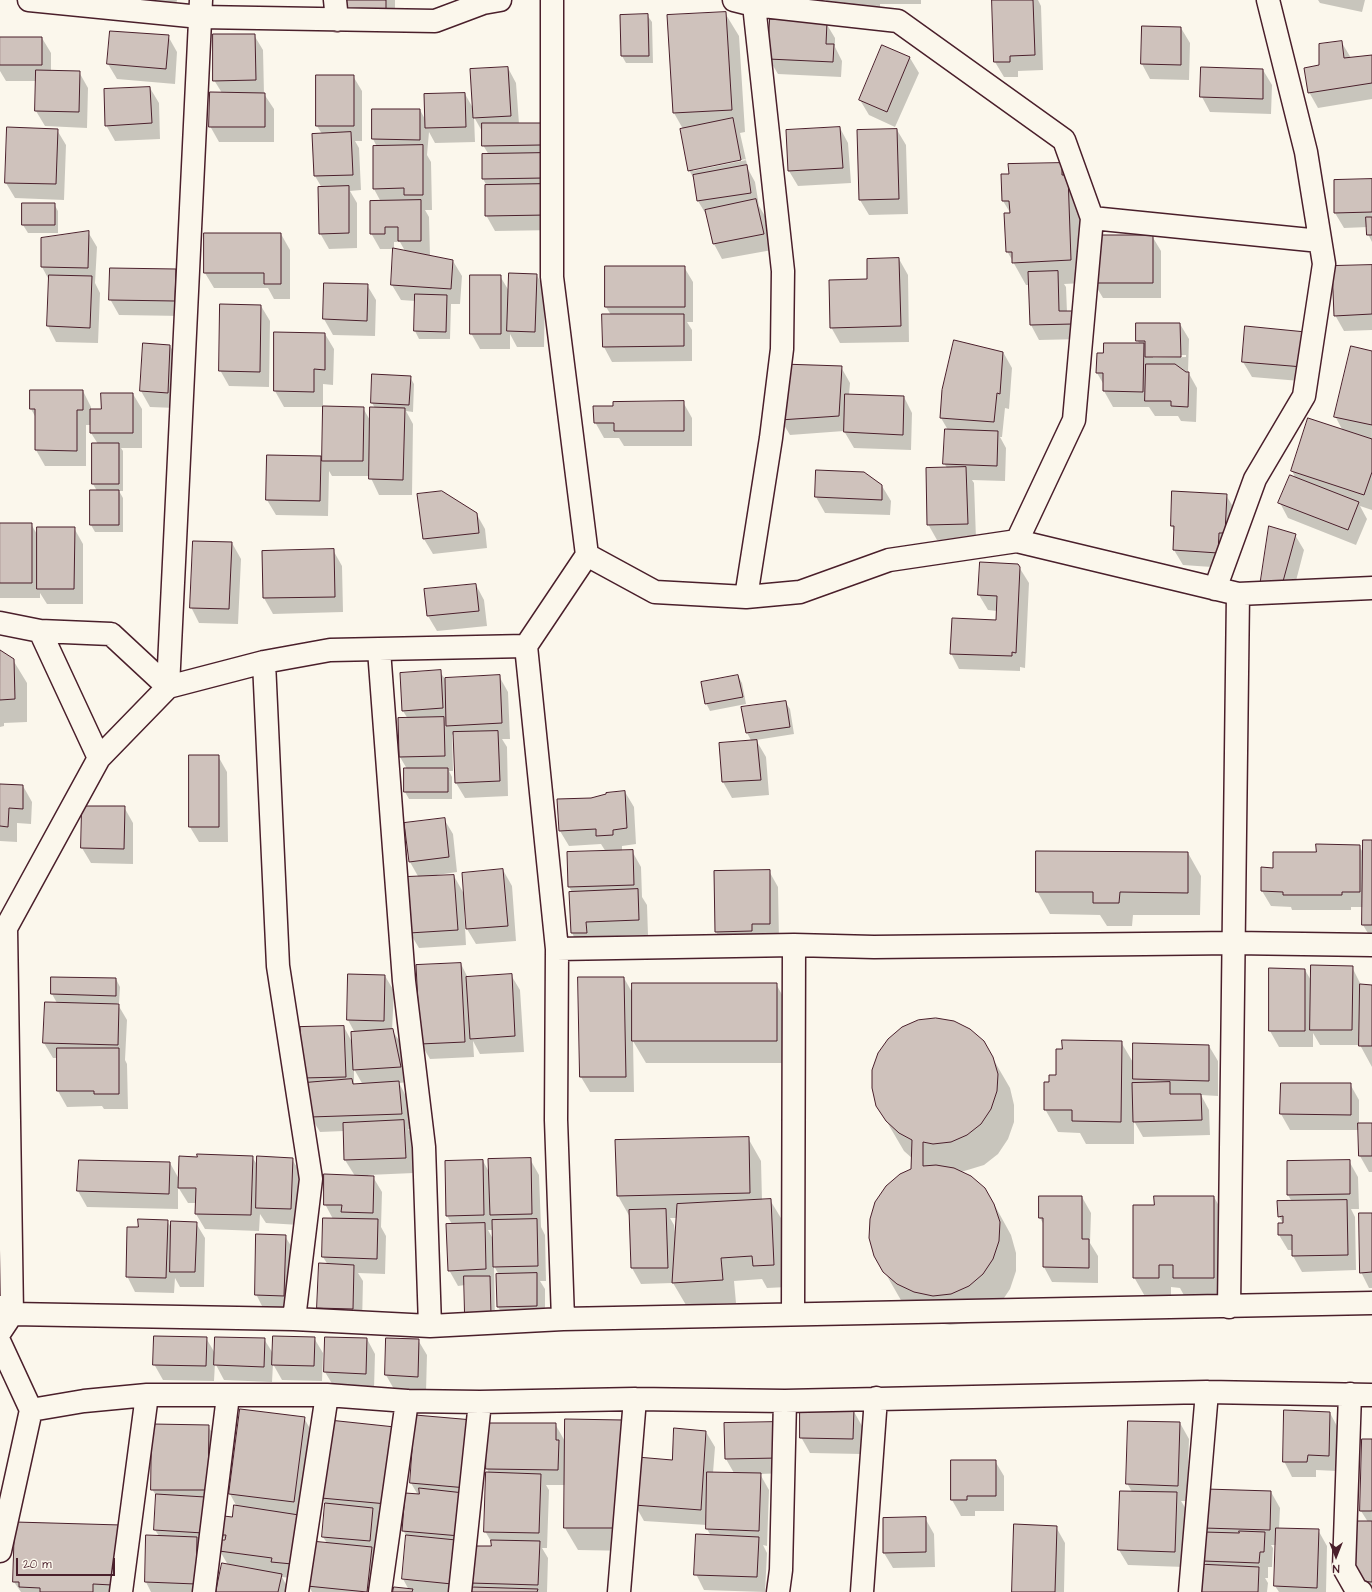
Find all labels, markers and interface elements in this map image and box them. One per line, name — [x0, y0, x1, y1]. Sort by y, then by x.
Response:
north arrow — [1316, 1536, 1356, 1576]
scale bar — [18, 1550, 117, 1576]
text: 20 m — [23, 1556, 52, 1573]
text: N — [1333, 1561, 1339, 1576]

